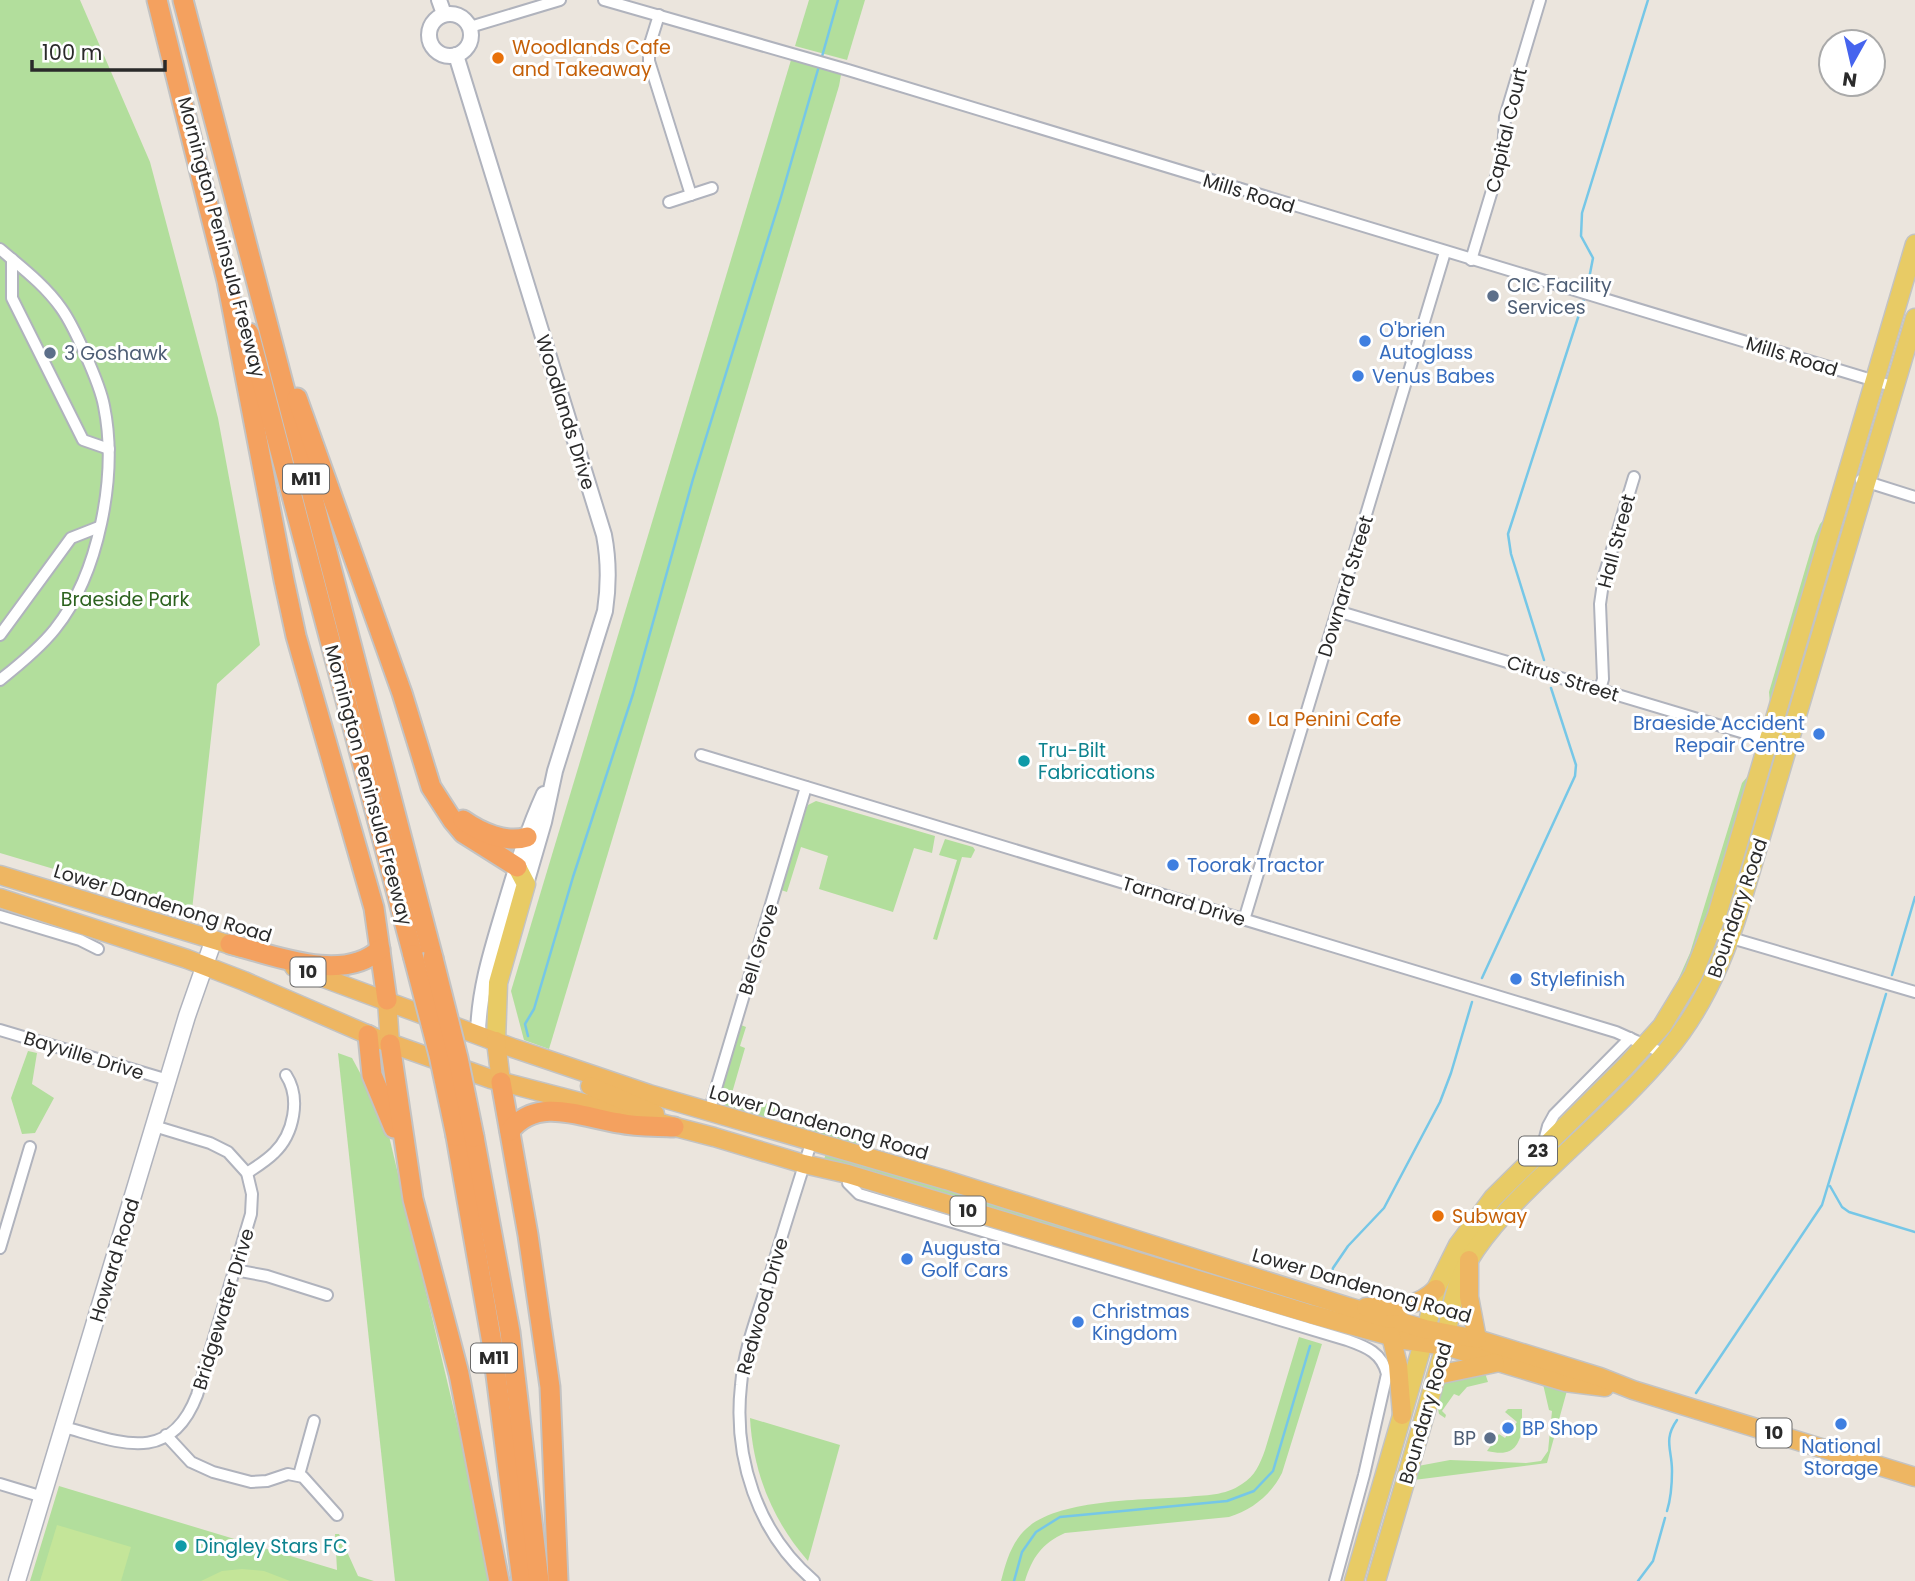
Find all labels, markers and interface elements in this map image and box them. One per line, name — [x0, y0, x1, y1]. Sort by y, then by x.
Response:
scale bar — [32, 28, 164, 72]
north arrow — [1817, 28, 1887, 98]
place label: Woodlands Cafe and Takeaway — [512, 34, 671, 83]
text: 100 m — [42, 38, 102, 67]
marker: Woodlands Cafe and Takeaway — [490, 50, 506, 66]
street label: Capital Court — [1479, 65, 1534, 195]
text: N — [1841, 65, 1859, 94]
street label: Mornington Peninsula Freeway — [171, 94, 272, 381]
street label: Mills Road — [1200, 167, 1298, 220]
place label: CIC Facility Services — [1507, 272, 1612, 321]
marker: CIC Facility Services — [1485, 288, 1501, 304]
place label: O'brien Autoglass — [1379, 317, 1473, 366]
street label: Mills Road — [1743, 330, 1841, 383]
street label: Woodlands Drive — [529, 331, 602, 493]
marker: O'brien Autoglass — [1357, 333, 1373, 349]
place label: 3 Goshawk — [64, 340, 168, 367]
marker: 3 Goshawk — [42, 345, 58, 361]
place label: Venus Babes — [1372, 363, 1495, 390]
marker: Venus Babes — [1350, 368, 1366, 384]
road number: M11 — [283, 464, 329, 494]
street label: Hall Street — [1591, 491, 1642, 591]
street label: Downard Street — [1311, 512, 1380, 660]
park label: Braeside Park — [61, 586, 189, 613]
street label: Mornington Peninsula Freeway — [318, 642, 419, 929]
street label: Citrus Street — [1503, 649, 1622, 708]
place label: La Penini Cafe — [1268, 706, 1401, 733]
place label: Braeside Accident Repair Centre — [1633, 710, 1805, 759]
marker: La Penini Cafe — [1246, 711, 1262, 727]
marker: Braeside Accident Repair Centre — [1811, 726, 1827, 742]
place label: Tru-Bilt Fabrications — [1038, 737, 1155, 786]
marker: Tru-Bilt Fabrications — [1016, 753, 1032, 769]
street label: Boundary Road — [1701, 835, 1774, 982]
place label: Toorak Tractor — [1187, 852, 1324, 879]
street label: Lower Dandenong Road — [50, 857, 275, 950]
marker: Toorak Tractor — [1165, 857, 1181, 873]
street label: Tarnard Drive — [1119, 870, 1249, 933]
street label: Bell Grove — [732, 900, 785, 998]
road number: 10 — [290, 958, 326, 987]
place label: Stylefinish — [1530, 966, 1625, 993]
marker: Stylefinish — [1508, 971, 1524, 987]
street label: Bayville Drive — [20, 1024, 147, 1087]
street label: Lower Dandenong Road — [706, 1078, 932, 1167]
road number: 23 — [1519, 1136, 1557, 1166]
street label: Howard Road — [83, 1195, 146, 1325]
road number: 10 — [950, 1196, 986, 1226]
place label: Subway — [1452, 1203, 1528, 1230]
marker: Subway — [1430, 1208, 1446, 1224]
street label: Bridgewater Drive — [186, 1225, 261, 1393]
street label: Redwood Drive — [730, 1234, 795, 1378]
place label: Augusta Golf Cars — [921, 1235, 1008, 1284]
street label: Lower Dandenong Road — [1249, 1241, 1475, 1330]
marker: Augusta Golf Cars — [899, 1251, 915, 1267]
place label: Christmas Kingdom — [1092, 1298, 1190, 1347]
marker: Christmas Kingdom — [1070, 1314, 1086, 1330]
street label: Boundary Road — [1392, 1339, 1459, 1487]
road number: M11 — [471, 1344, 517, 1372]
place label: BP Shop — [1522, 1415, 1598, 1442]
marker: National Storage — [1833, 1416, 1849, 1432]
road number: 10 — [1756, 1418, 1792, 1448]
marker: BP Shop — [1500, 1420, 1516, 1436]
place label: BP — [1453, 1425, 1476, 1452]
marker: BP — [1482, 1430, 1498, 1446]
place label: National Storage — [1801, 1433, 1881, 1482]
place label: Dingley Stars FC — [195, 1533, 348, 1560]
marker: Dingley Stars FC — [173, 1538, 189, 1554]

